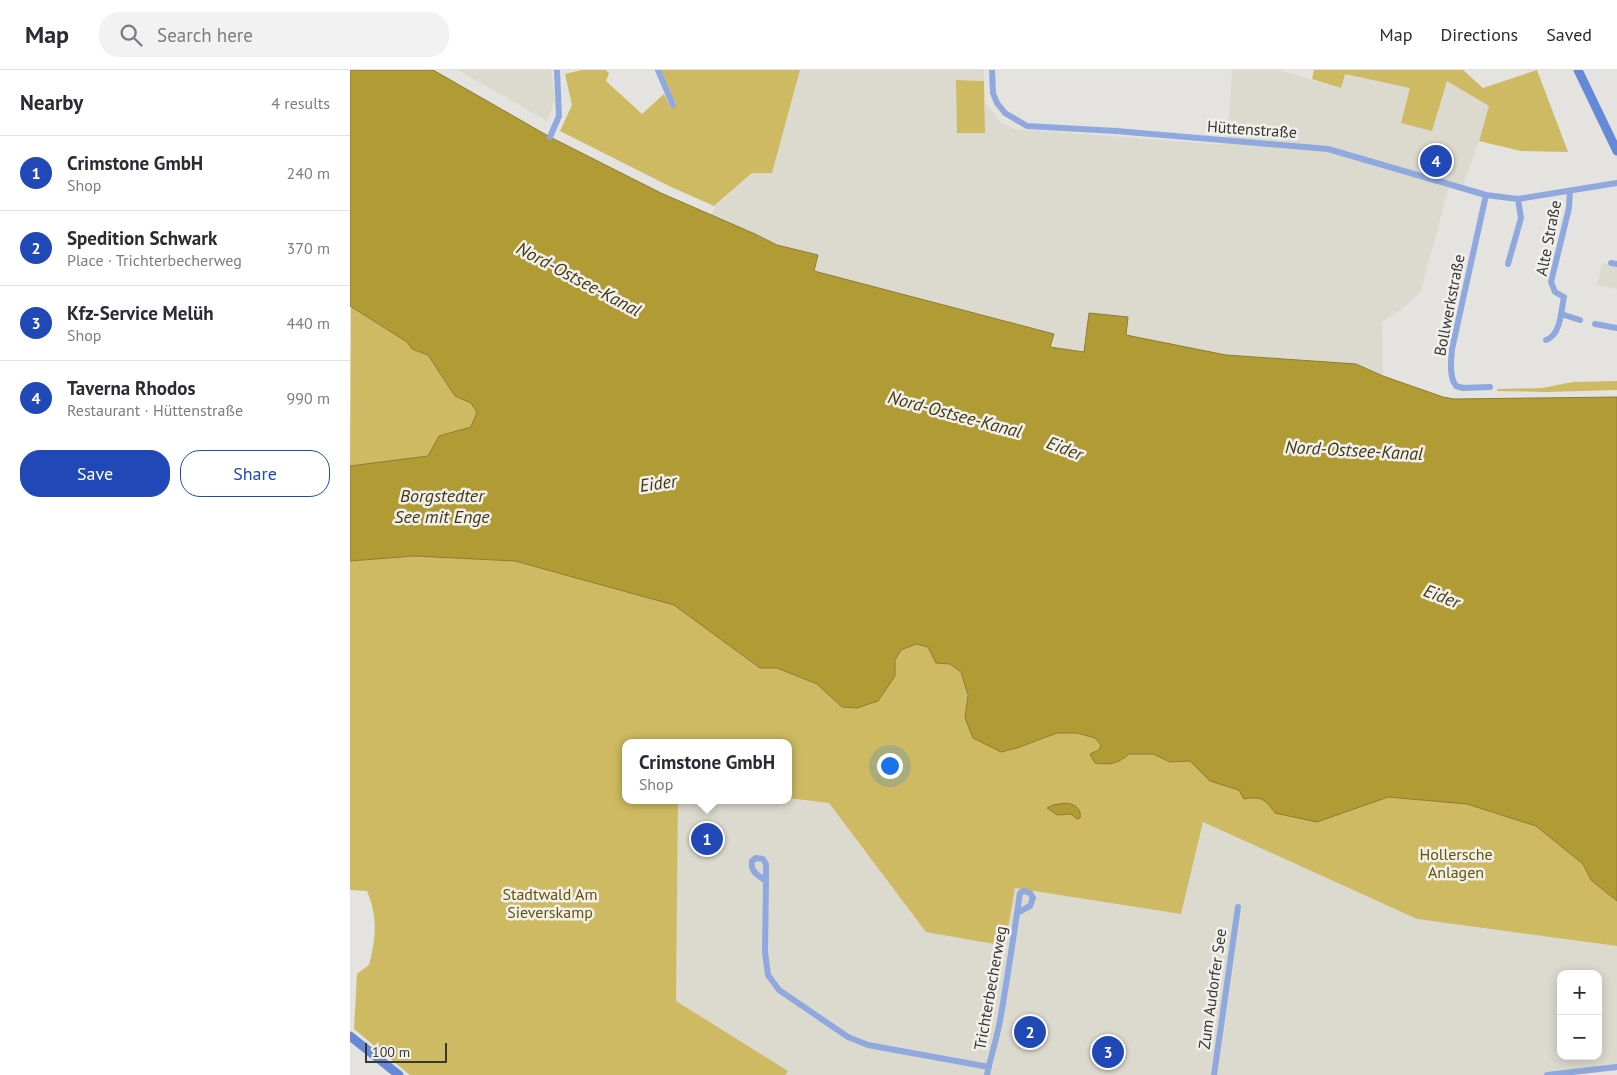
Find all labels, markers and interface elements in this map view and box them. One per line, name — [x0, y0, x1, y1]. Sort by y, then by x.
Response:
search box — [99, 12, 449, 57]
text: Map — [25, 19, 69, 50]
icon: search — [117, 21, 145, 49]
text: Search here — [157, 23, 253, 47]
text: Map — [1380, 23, 1412, 46]
text: Directions — [1440, 23, 1518, 46]
text: Saved — [1546, 23, 1592, 46]
text: Nearby — [20, 89, 83, 116]
text: 4 results — [271, 93, 330, 113]
street label: Hüttenstraße — [1206, 116, 1298, 142]
pin: 4 — [1420, 142, 1452, 180]
text: Crimstone GmbH — [67, 151, 203, 175]
text: 1 — [31, 163, 41, 183]
text: 240 m — [287, 163, 330, 183]
text: Shop — [67, 175, 101, 195]
street label: Alte Straße — [1531, 199, 1565, 277]
text: Spedition Schwark — [67, 226, 217, 250]
water label: Nord-Ostsee-Kanal — [513, 236, 645, 322]
text: 2 — [31, 238, 41, 258]
text: 370 m — [287, 238, 330, 258]
text: Place · Trichterbecherweg — [67, 250, 242, 270]
street label: Bollwerkstraße — [1429, 252, 1469, 358]
text: Kfz-Service Melüh — [67, 301, 214, 325]
text: 3 — [31, 313, 41, 333]
text: 440 m — [287, 313, 330, 333]
text: Shop — [67, 325, 101, 345]
text: Taverna Rhodos — [67, 376, 196, 400]
water label: Nord-Ostsee-Kanal — [885, 385, 1025, 443]
text: 4 — [31, 388, 41, 408]
text: 990 m — [287, 388, 330, 408]
text: Restaurant · Hüttenstraße — [67, 400, 243, 420]
water label: Eider — [1043, 431, 1088, 466]
water label: Nord-Ostsee-Kanal — [1285, 435, 1424, 465]
button: Save — [20, 450, 170, 497]
button: Share — [180, 450, 330, 497]
water label: Eider — [638, 469, 679, 497]
water label: Borgstedter See mit Enge — [394, 484, 490, 528]
water label: Eider — [1420, 579, 1465, 614]
popup — [622, 739, 792, 804]
text: Crimstone GmbH — [639, 750, 775, 774]
your location — [877, 753, 903, 779]
text: Shop — [639, 774, 673, 794]
pin: 1 — [691, 820, 723, 858]
park label: Hollersche Anlagen — [1419, 844, 1493, 882]
park label: Stadtwald Am Sieverskamp — [503, 884, 597, 922]
street label: Trichterbecherweg — [969, 924, 1011, 1052]
street label: Zum Audorfer See — [1194, 927, 1230, 1051]
map controls — [1557, 970, 1602, 1060]
button: + — [1557, 970, 1602, 1015]
pin: 2 — [1014, 1013, 1046, 1051]
button: − — [1557, 1015, 1602, 1060]
pin: 3 — [1092, 1033, 1124, 1071]
scale bar — [365, 1040, 448, 1063]
text: 100 m — [372, 1043, 410, 1061]

